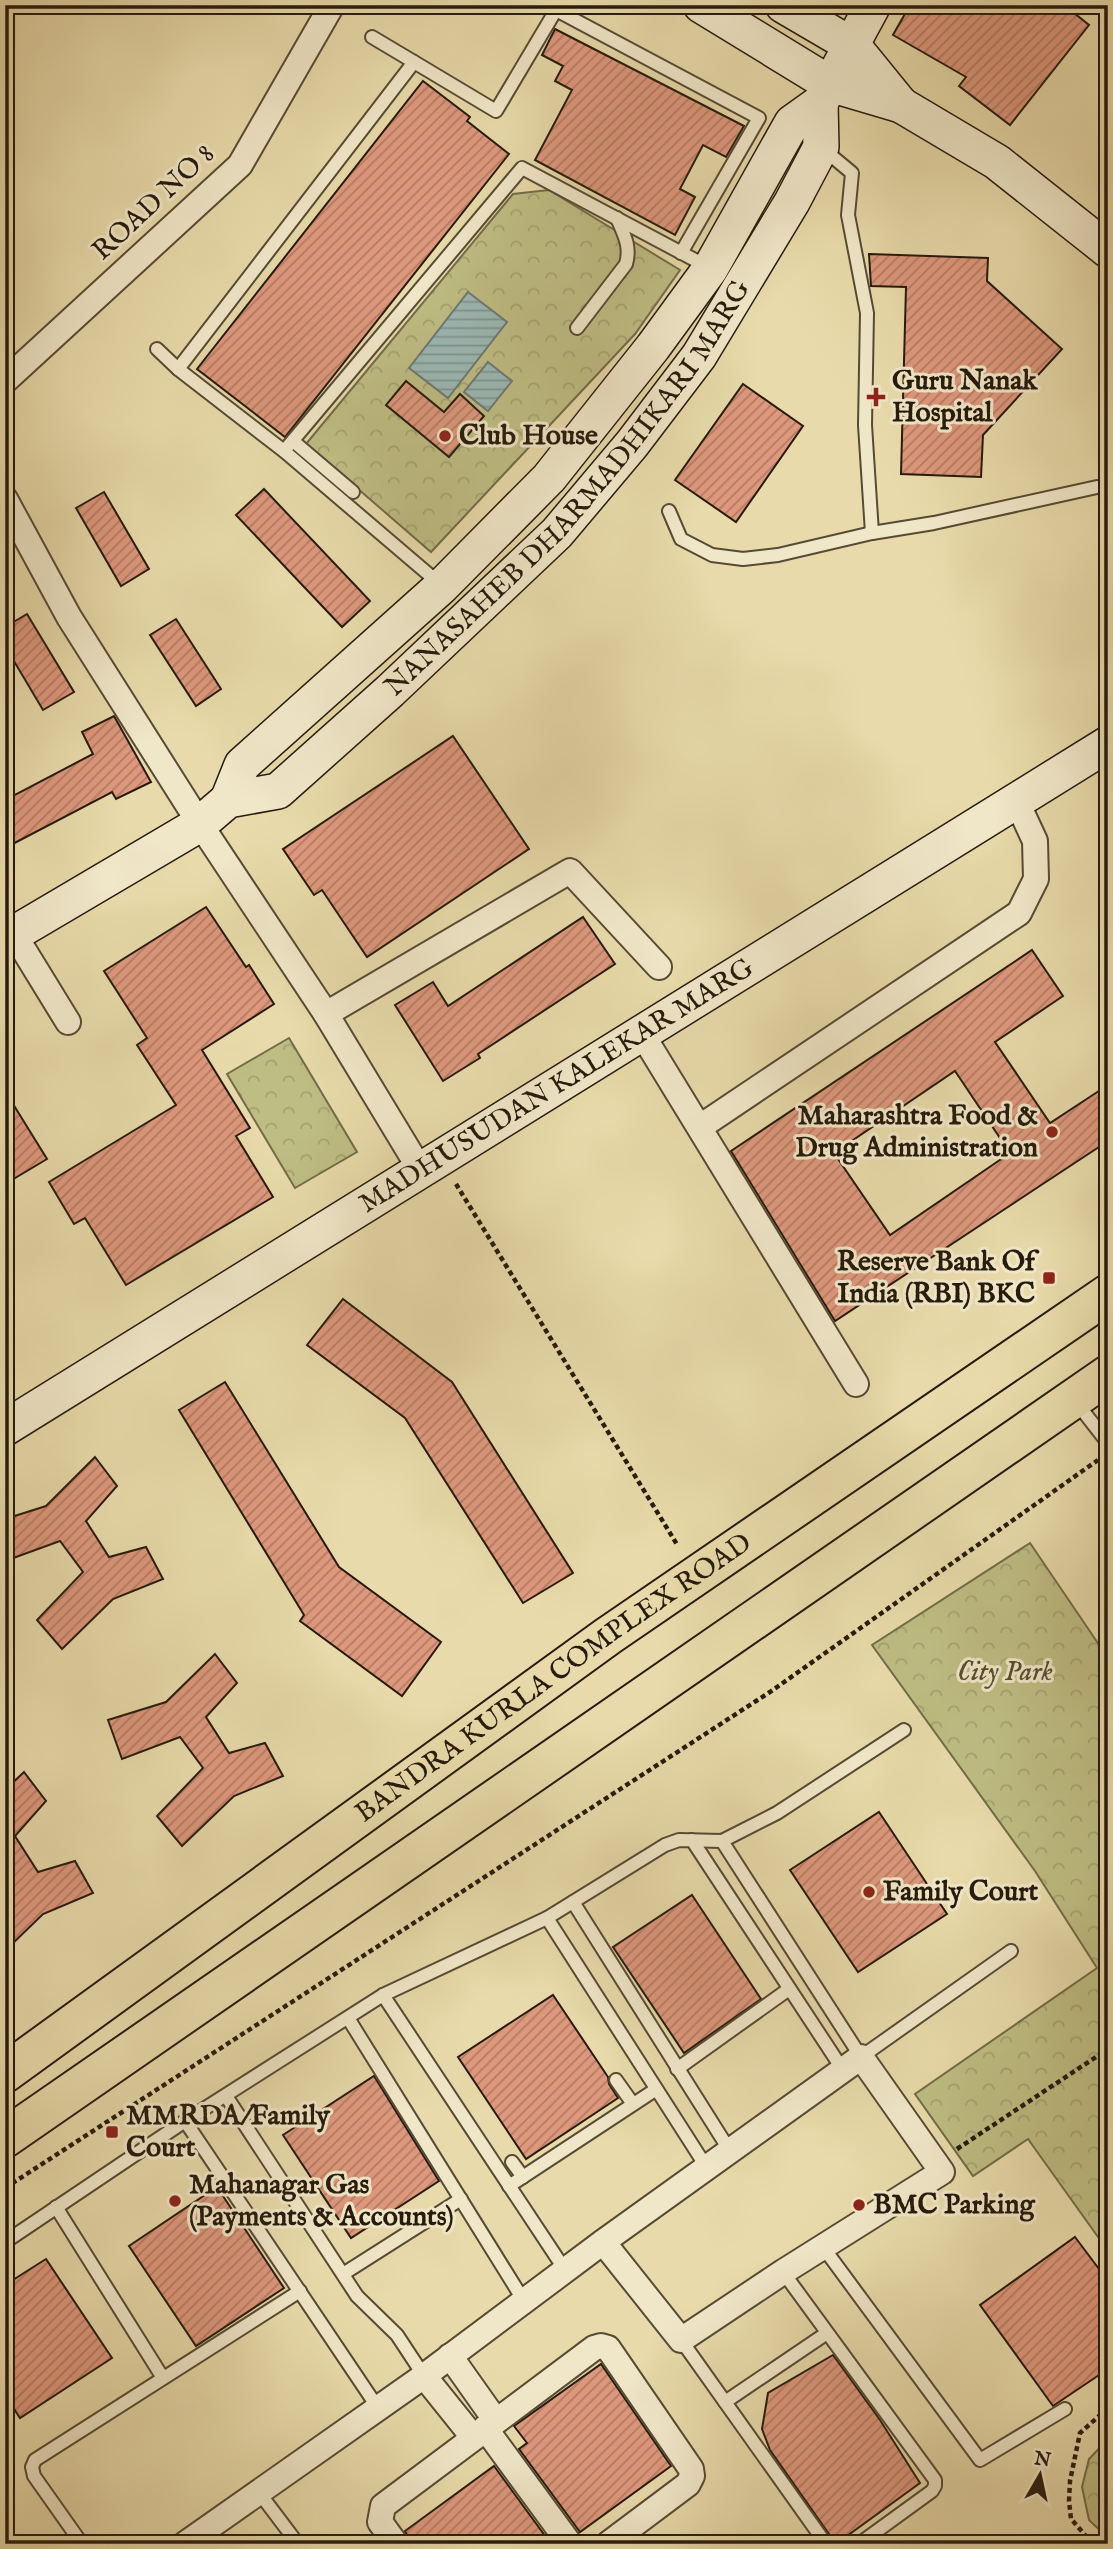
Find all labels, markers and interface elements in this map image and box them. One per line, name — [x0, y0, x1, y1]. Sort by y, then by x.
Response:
street label: ROAD NO 8 — [85, 137, 223, 269]
street label: NANASAHEB DHARMADHIKARI MARG — [377, 273, 759, 704]
place label: Guru Nanak Hospital — [892, 364, 1038, 431]
marker: Guru Nanak Hospital — [866, 387, 886, 407]
place label: Club House — [459, 419, 598, 454]
marker: Club House — [437, 428, 453, 444]
street label: MADHUSUDAN KALEKAR MARG — [353, 950, 761, 1221]
place label: Maharashtra Food & Drug Administration — [795, 1099, 1038, 1166]
marker: Maharashtra Food & Drug Administration — [1044, 1124, 1060, 1140]
place label: Reserve Bank Of India (RBI) BKC — [837, 1245, 1040, 1312]
marker: Reserve Bank Of India (RBI) BKC — [1041, 1270, 1057, 1286]
street label: BANDRA KURLA COMPLEX ROAD — [349, 1525, 758, 1831]
park label: City Park — [957, 1655, 1053, 1690]
place label: Family Court — [883, 1875, 1039, 1910]
marker: Family Court — [861, 1884, 877, 1900]
place label: MMRDA/Family Court — [126, 2099, 331, 2166]
marker: MMRDA/Family Court — [104, 2124, 120, 2140]
place label: Mahanagar Gas (Payments & Accounts) — [189, 2168, 454, 2235]
place label: BMC Parking — [873, 2188, 1035, 2223]
marker: Mahanagar Gas (Payments & Accounts) — [167, 2193, 183, 2209]
marker: BMC Parking — [851, 2197, 867, 2213]
north arrow — [1004, 2440, 1074, 2510]
text: N — [1031, 2447, 1053, 2473]

